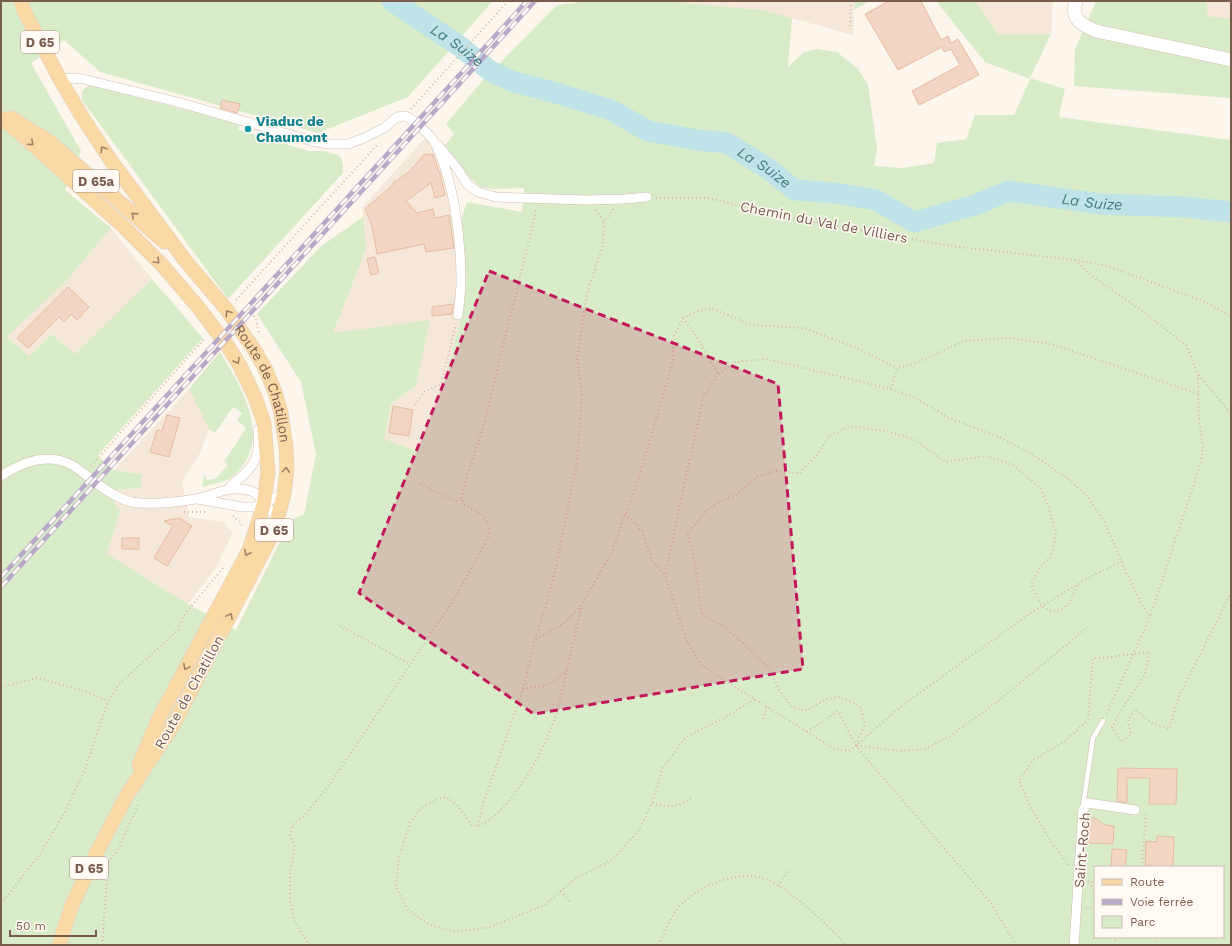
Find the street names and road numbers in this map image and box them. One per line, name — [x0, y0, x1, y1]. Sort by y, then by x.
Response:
road number: D 65 — [21, 31, 59, 53]
road number: D 65a — [73, 170, 119, 192]
street label: Chemin du Val de Villiers — [739, 198, 909, 246]
street label: Route de Chatillon — [231, 321, 293, 444]
road number: D 65 — [255, 519, 293, 541]
street label: Route de Chatillon — [151, 632, 227, 752]
street label: Saint-Roch — [1071, 812, 1093, 888]
road number: D 65 — [70, 857, 108, 879]

